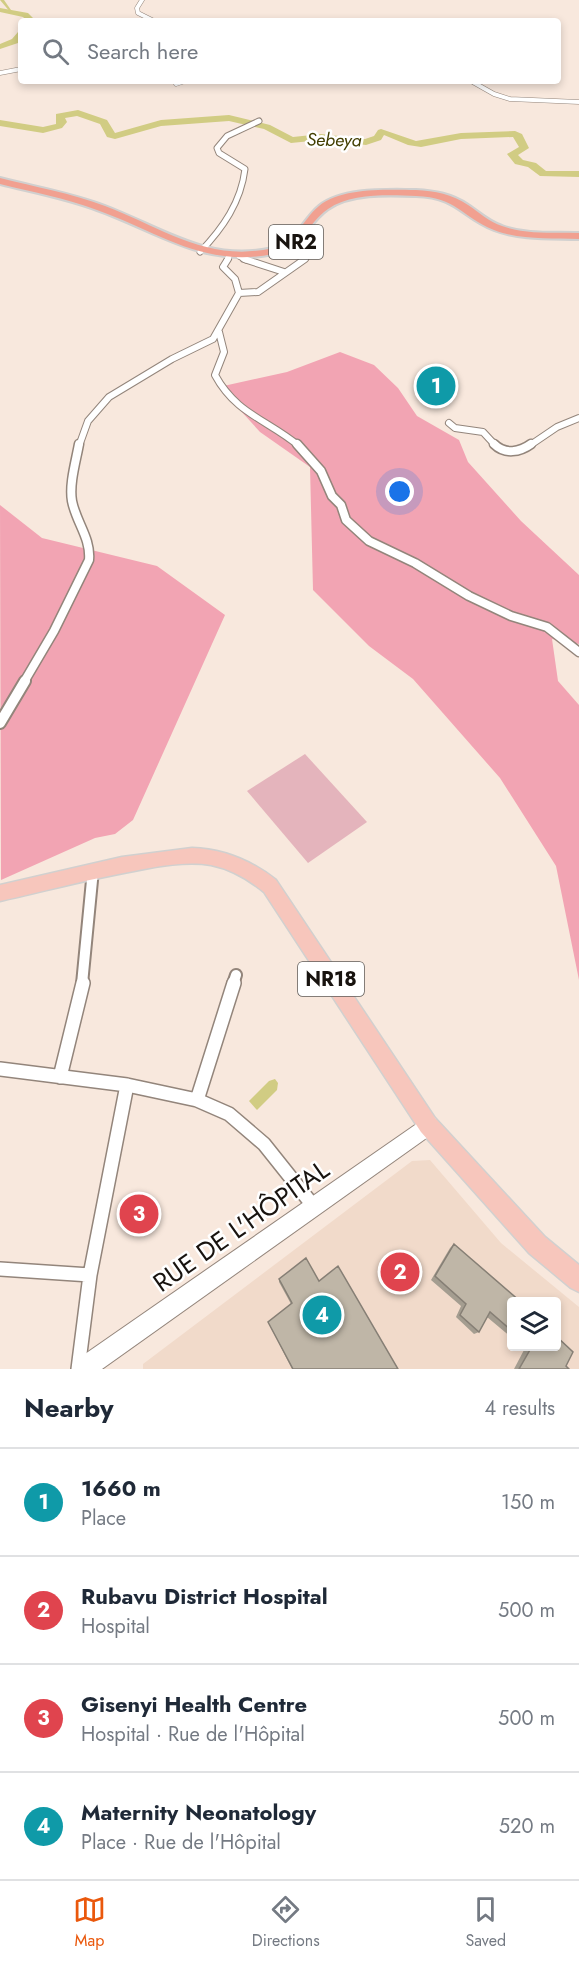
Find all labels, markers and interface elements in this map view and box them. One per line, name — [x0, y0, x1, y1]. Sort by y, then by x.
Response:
search box — [18, 18, 561, 84]
icon: search — [39, 35, 72, 68]
text: Search here — [87, 35, 198, 67]
water label: Sebeya — [306, 127, 362, 153]
road number: NR2 — [269, 225, 323, 259]
pin: 1 — [416, 364, 456, 408]
your location — [385, 477, 414, 506]
road number: NR18 — [298, 962, 364, 996]
street label: RUE DE L'HÔPITAL — [145, 1151, 337, 1301]
pin: 3 — [120, 1192, 158, 1236]
pin: 2 — [380, 1250, 420, 1294]
pin: 4 — [302, 1292, 342, 1338]
map controls — [507, 1297, 561, 1351]
button: layers — [507, 1297, 561, 1351]
text: Nearby — [24, 1389, 113, 1427]
text: 4 results — [484, 1394, 555, 1423]
text: 1660 m — [81, 1472, 161, 1504]
text: 1 — [38, 1488, 49, 1517]
text: 150 m — [501, 1488, 555, 1517]
text: Place — [81, 1504, 126, 1533]
text: Rubavu District Hospital — [81, 1580, 328, 1612]
text: 2 — [37, 1596, 50, 1625]
text: 500 m — [498, 1596, 555, 1625]
text: Hospital — [81, 1612, 150, 1641]
text: Gisenyi Health Centre — [81, 1688, 307, 1720]
text: 3 — [37, 1704, 50, 1733]
text: 500 m — [498, 1704, 555, 1733]
text: Hospital · Rue de l'Hôpital — [81, 1720, 305, 1749]
text: Maternity Neonatology — [81, 1796, 316, 1828]
text: 4 — [37, 1812, 50, 1841]
text: 520 m — [499, 1812, 555, 1841]
text: Place · Rue de l'Hôpital — [81, 1828, 281, 1857]
tab: Map — [73, 1893, 106, 1952]
tab: Directions — [252, 1893, 320, 1952]
tab: Saved — [465, 1893, 506, 1952]

